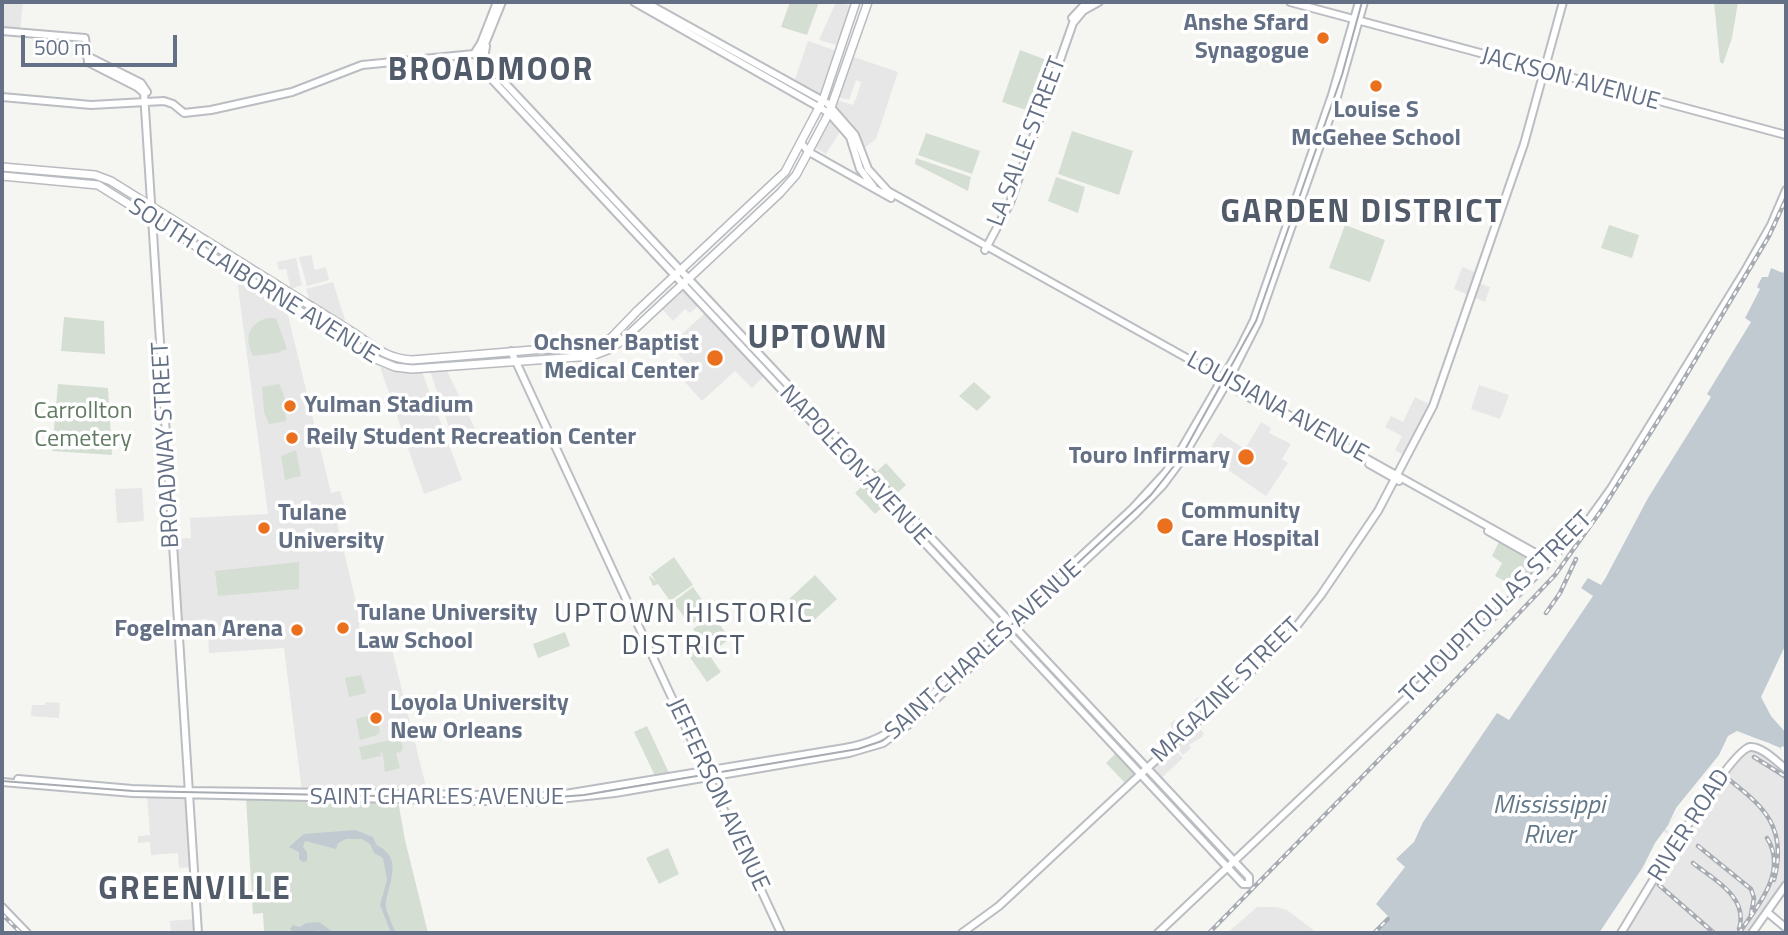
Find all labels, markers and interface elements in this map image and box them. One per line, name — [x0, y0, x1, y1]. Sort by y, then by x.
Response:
place label: Anshe Sfard Synagogue — [1183, 10, 1309, 66]
scale bar — [24, 21, 180, 65]
marker: Anshe Sfard Synagogue — [1315, 30, 1331, 46]
text: 500 m — [34, 31, 91, 63]
street label: JACKSON AVENUE — [1477, 42, 1663, 118]
district label: BROADMOOR — [389, 53, 593, 91]
street label: LA SALLE STREET — [982, 53, 1074, 231]
marker: Louise S McGehee School — [1368, 78, 1384, 94]
place label: Louise S McGehee School — [1291, 97, 1461, 153]
street label: SOUTH CLAIBORNE AVENUE — [123, 193, 383, 371]
district label: GARDEN DISTRICT — [1222, 195, 1502, 233]
district label: UPTOWN — [748, 321, 888, 359]
place label: Ochsner Baptist Medical Center — [533, 330, 699, 386]
street label: BROADWAY STREET — [147, 341, 187, 549]
street label: LOUISIANA AVENUE — [1181, 346, 1373, 470]
marker: Ochsner Baptist Medical Center — [705, 348, 725, 368]
street label: NAPOLEON AVENUE — [772, 380, 936, 552]
place label: Yulman Stadium — [304, 392, 474, 420]
park label: Carrollton Cemetery — [33, 398, 133, 454]
marker: Yulman Stadium — [282, 398, 298, 414]
place label: Reily Student Recreation Center — [306, 424, 636, 452]
marker: Reily Student Recreation Center — [284, 430, 300, 446]
place label: Touro Infirmary — [1069, 443, 1230, 471]
marker: Touro Infirmary — [1236, 447, 1256, 467]
place label: Community Care Hospital — [1181, 498, 1320, 554]
place label: Tulane University — [278, 500, 384, 556]
street label: TCHOUPITOULAS STREET — [1395, 506, 1599, 710]
marker: Community Care Hospital — [1155, 516, 1175, 536]
marker: Tulane University — [256, 520, 272, 536]
street label: SAINT CHARLES AVENUE — [880, 555, 1088, 747]
district label: UPTOWN HISTORIC DISTRICT — [556, 598, 812, 664]
place label: Tulane University Law School — [357, 600, 537, 656]
street label: MAGAZINE STREET — [1146, 612, 1308, 770]
place label: Fogelman Arena — [114, 616, 283, 644]
marker: Tulane University Law School — [335, 620, 351, 636]
marker: Fogelman Arena — [289, 622, 305, 638]
place label: Loyola University New Orleans — [390, 690, 569, 746]
street label: JEFFERSON AVENUE — [660, 694, 774, 896]
marker: Loyola University New Orleans — [368, 710, 384, 726]
street label: RIVER ROAD — [1643, 764, 1737, 888]
street label: SAINT CHARLES AVENUE — [310, 784, 564, 812]
water label: Mississippi River — [1493, 791, 1605, 852]
district label: GREENVILLE — [100, 872, 290, 910]

